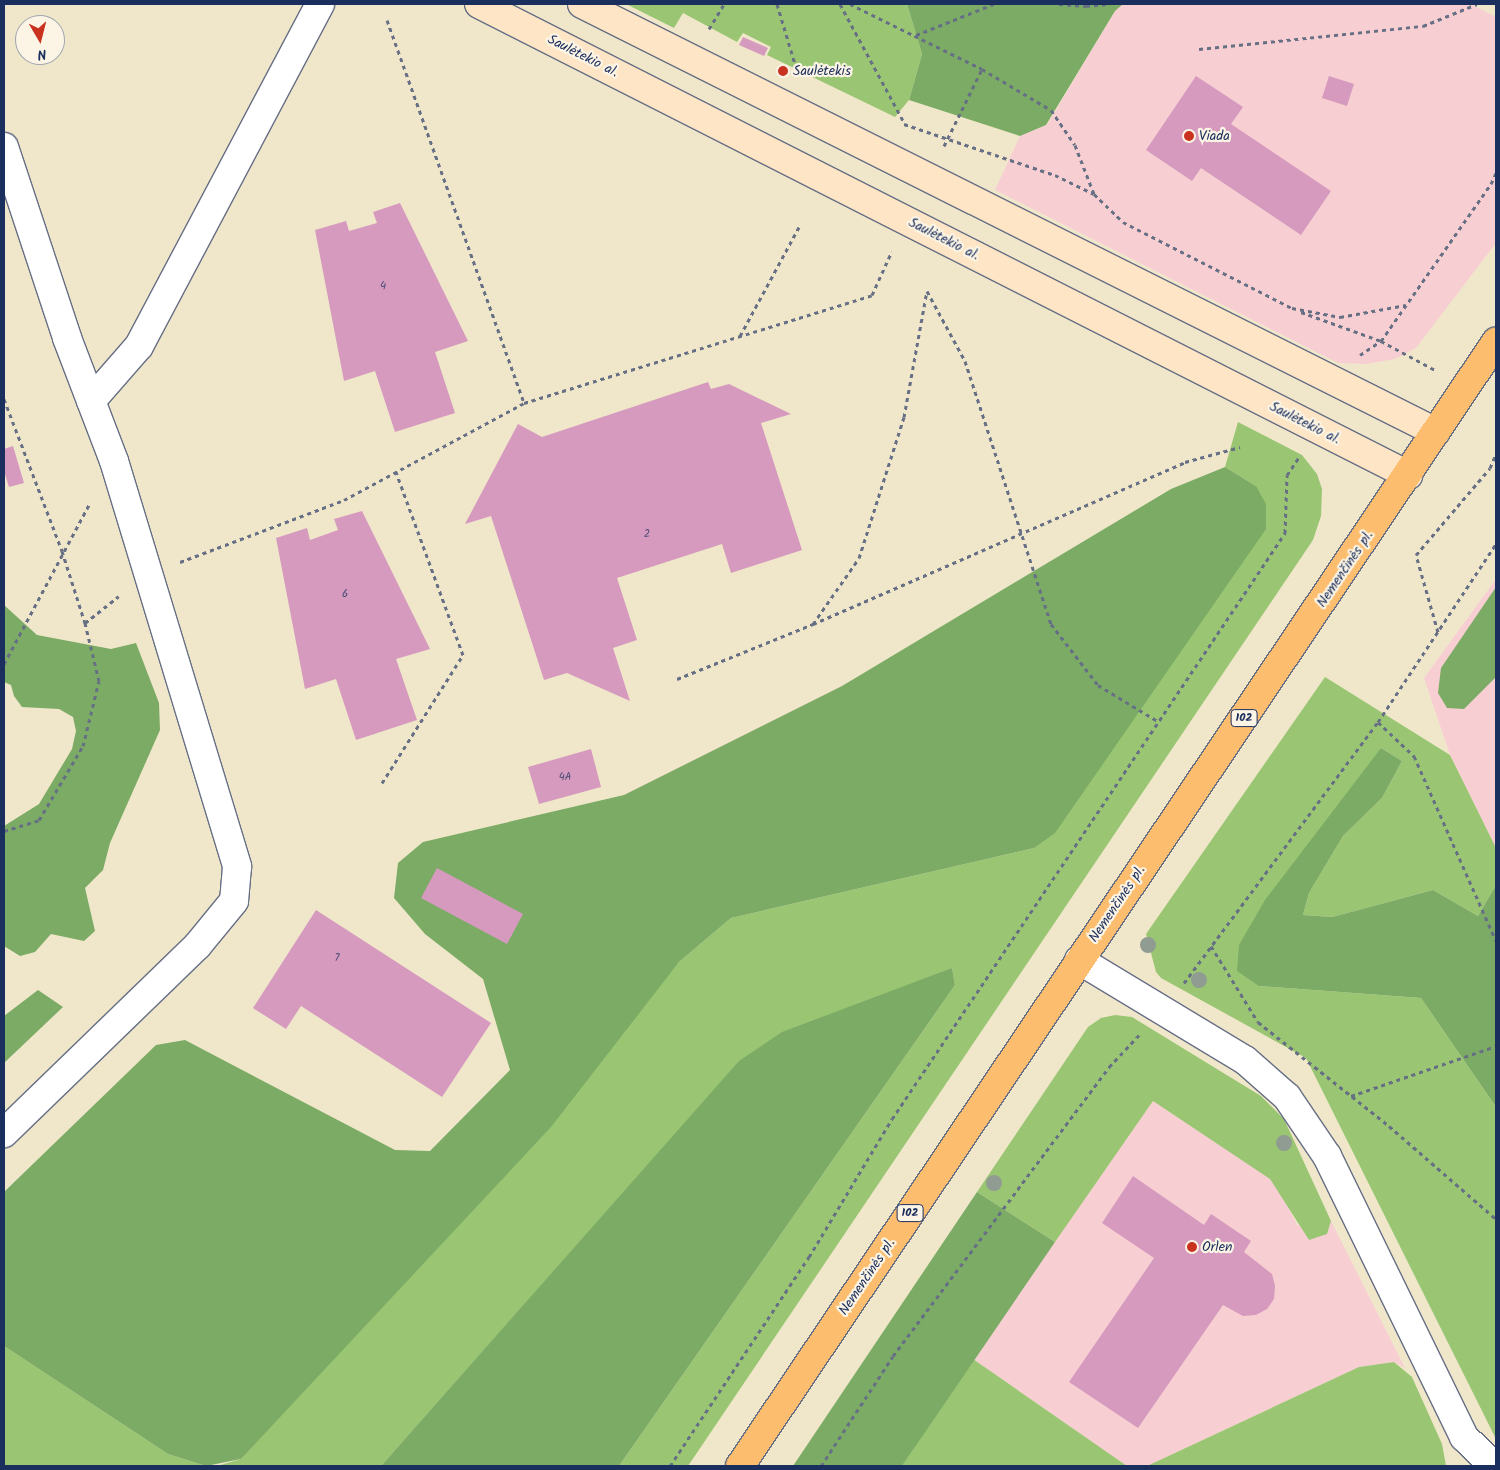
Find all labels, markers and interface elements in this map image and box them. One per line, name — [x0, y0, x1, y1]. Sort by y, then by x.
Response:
north arrow — [15, 15, 65, 65]
street label: Saulėtekio al. — [545, 31, 621, 81]
text: N — [36, 42, 48, 65]
place label: Saulėtekis — [793, 63, 851, 79]
marker: Saulėtekis — [777, 65, 789, 77]
place label: Viada — [1199, 128, 1230, 144]
marker: Viada — [1183, 130, 1195, 142]
street label: Saulėtekio al. — [906, 214, 982, 264]
house number: 4 — [380, 279, 386, 293]
street label: Saulėtekio al. — [1267, 398, 1343, 448]
house number: 2 — [644, 527, 650, 541]
street label: Nemenčinės pl. — [1313, 527, 1377, 611]
house number: 6 — [342, 587, 348, 601]
road number: 102 — [1230, 708, 1258, 728]
house number: 4A — [559, 770, 571, 784]
street label: Nemenčinės pl. — [1085, 862, 1149, 946]
house number: 7 — [334, 951, 340, 965]
road number: 102 — [896, 1204, 924, 1222]
street label: Nemenčinės pl. — [835, 1235, 899, 1319]
place label: Orlen — [1202, 1239, 1232, 1255]
marker: Orlen — [1186, 1241, 1198, 1253]

